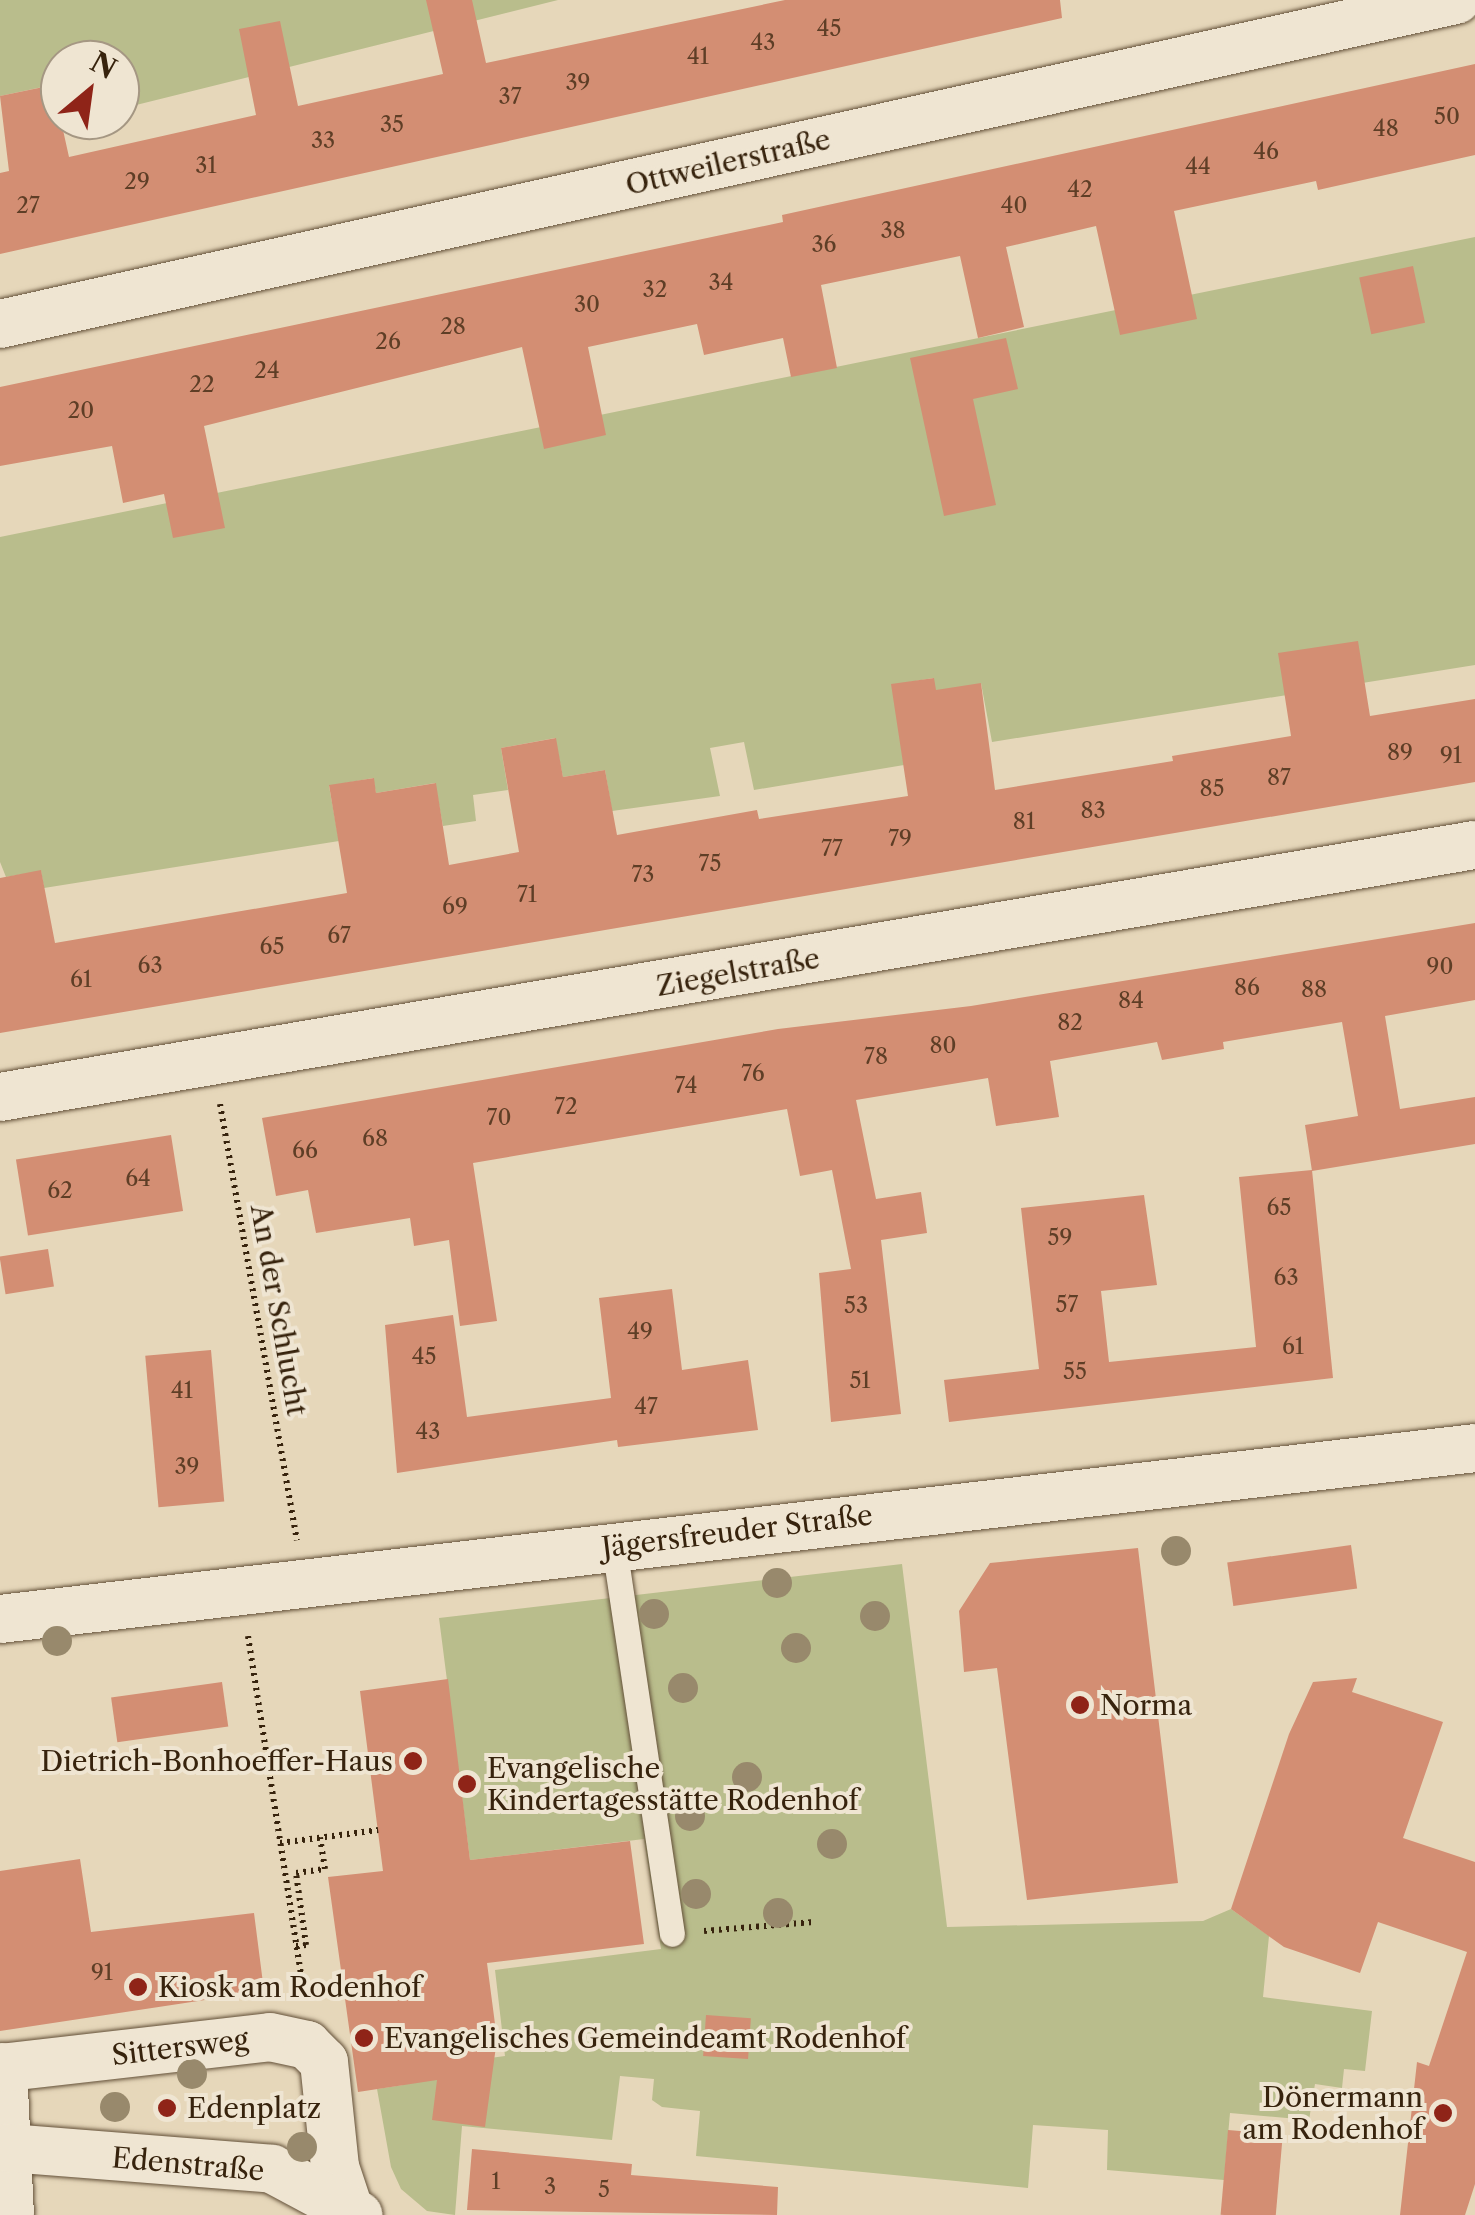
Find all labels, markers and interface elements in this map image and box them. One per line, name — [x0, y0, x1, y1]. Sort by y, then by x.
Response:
house number: 45 — [817, 16, 841, 42]
house number: 43 — [751, 30, 775, 56]
north arrow — [40, 40, 140, 140]
house number: 41 — [687, 44, 709, 70]
text: N — [85, 45, 122, 86]
house number: 39 — [565, 70, 591, 96]
house number: 37 — [499, 84, 521, 110]
house number: 50 — [1434, 104, 1460, 130]
house number: 35 — [380, 112, 404, 138]
house number: 48 — [1373, 116, 1399, 142]
street label: Ottweilerstraße — [622, 122, 834, 202]
house number: 33 — [311, 128, 335, 154]
house number: 46 — [1253, 139, 1279, 165]
house number: 31 — [195, 153, 217, 179]
house number: 44 — [1185, 154, 1211, 180]
house number: 29 — [124, 169, 150, 195]
house number: 42 — [1067, 177, 1093, 203]
house number: 27 — [16, 193, 40, 219]
house number: 40 — [1001, 193, 1027, 219]
house number: 38 — [880, 218, 906, 244]
house number: 36 — [812, 232, 836, 258]
house number: 34 — [709, 270, 733, 296]
house number: 32 — [643, 277, 667, 303]
house number: 30 — [574, 292, 600, 318]
house number: 28 — [440, 314, 466, 340]
house number: 26 — [375, 329, 401, 355]
house number: 24 — [254, 358, 280, 384]
house number: 22 — [189, 372, 215, 398]
house number: 20 — [68, 398, 94, 424]
house number: 89 — [1387, 740, 1413, 766]
house number: 91 — [1440, 743, 1462, 769]
house number: 87 — [1267, 765, 1291, 791]
house number: 85 — [1200, 776, 1224, 802]
house number: 83 — [1080, 798, 1106, 824]
house number: 81 — [1013, 809, 1035, 835]
house number: 79 — [888, 826, 912, 852]
house number: 77 — [821, 836, 843, 862]
house number: 75 — [699, 851, 721, 877]
house number: 73 — [632, 862, 654, 888]
house number: 71 — [517, 882, 537, 908]
house number: 69 — [442, 894, 468, 920]
house number: 67 — [327, 923, 351, 949]
house number: 65 — [260, 934, 284, 960]
street label: Ziegelstraße — [654, 941, 822, 1003]
house number: 63 — [138, 953, 162, 979]
house number: 90 — [1427, 954, 1453, 980]
house number: 61 — [70, 967, 92, 993]
house number: 86 — [1234, 975, 1260, 1001]
house number: 88 — [1301, 977, 1327, 1003]
house number: 84 — [1118, 988, 1144, 1014]
house number: 82 — [1057, 1010, 1083, 1036]
house number: 80 — [930, 1033, 956, 1059]
house number: 78 — [864, 1044, 888, 1070]
house number: 76 — [741, 1061, 765, 1087]
house number: 74 — [675, 1073, 697, 1099]
house number: 72 — [554, 1094, 578, 1120]
house number: 70 — [487, 1105, 511, 1131]
house number: 68 — [362, 1126, 388, 1152]
house number: 66 — [292, 1138, 318, 1164]
house number: 64 — [125, 1166, 151, 1192]
house number: 62 — [47, 1178, 73, 1204]
house number: 65 — [1267, 1195, 1291, 1221]
street label: An der Schlucht — [244, 1202, 314, 1418]
house number: 59 — [1048, 1225, 1072, 1251]
house number: 63 — [1274, 1265, 1298, 1291]
house number: 57 — [1056, 1292, 1078, 1318]
house number: 53 — [844, 1293, 868, 1319]
house number: 49 — [627, 1319, 653, 1345]
house number: 61 — [1282, 1334, 1304, 1360]
house number: 45 — [412, 1344, 436, 1370]
house number: 55 — [1063, 1359, 1087, 1385]
house number: 51 — [849, 1368, 871, 1394]
house number: 41 — [171, 1378, 193, 1404]
house number: 47 — [634, 1394, 658, 1420]
house number: 43 — [416, 1419, 440, 1445]
house number: 39 — [174, 1454, 200, 1480]
street label: Jägersfreuder Straße — [599, 1498, 875, 1564]
place label: Norma — [1100, 1688, 1192, 1722]
marker: Norma — [1069, 1694, 1091, 1716]
place label: Dietrich-Bonhoeffer-Haus — [41, 1744, 393, 1778]
marker: Dietrich-Bonhoeffer-Haus — [402, 1750, 424, 1772]
place label: Evangelische Kindertagesstätte Rodenhof — [487, 1751, 858, 1817]
marker: Evangelische Kindertagesstätte Rodenhof — [456, 1773, 478, 1795]
house number: 91 — [91, 1960, 113, 1986]
place label: Kiosk am Rodenhof — [158, 1970, 422, 2004]
marker: Kiosk am Rodenhof — [127, 1976, 149, 1998]
place label: Evangelisches Gemeindeamt Rodenhof — [384, 2021, 906, 2055]
street label: Sittersweg — [110, 2022, 250, 2072]
marker: Evangelisches Gemeindeamt Rodenhof — [353, 2027, 375, 2049]
place label: Dönermann am Rodenhof — [1242, 2080, 1423, 2146]
place label: Edenplatz — [187, 2091, 321, 2125]
marker: Edenplatz — [156, 2097, 178, 2119]
marker: Dönermann am Rodenhof — [1432, 2102, 1454, 2124]
street label: Edenstraße — [110, 2141, 266, 2187]
house number: 1 — [491, 2169, 501, 2195]
house number: 3 — [544, 2174, 556, 2200]
house number: 5 — [598, 2177, 610, 2203]

